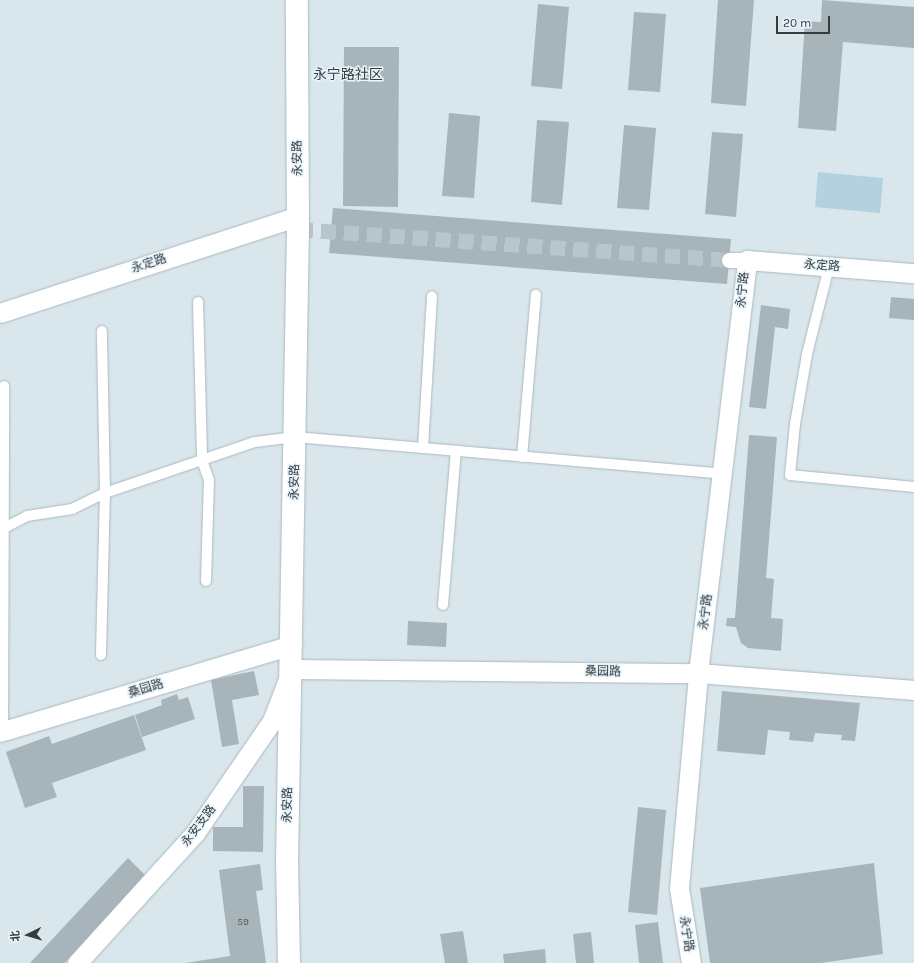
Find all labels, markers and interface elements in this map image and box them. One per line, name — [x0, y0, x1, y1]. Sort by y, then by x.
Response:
scale bar — [778, 8, 832, 34]
text: 20 m — [783, 16, 811, 30]
district label: 永宁路社区 — [313, 67, 383, 83]
street label: 永安路 — [290, 140, 306, 176]
street label: 永定路 — [130, 252, 168, 276]
street label: 永定路 — [804, 258, 840, 274]
street label: 永宁路 — [734, 271, 752, 309]
street label: 永安路 — [287, 464, 303, 500]
street label: 永宁路 — [697, 593, 715, 631]
street label: 桑园路 — [585, 664, 621, 680]
street label: 桑园路 — [127, 677, 165, 701]
street label: 永安路 — [280, 787, 296, 823]
street label: 永安支路 — [179, 802, 219, 850]
north arrow — [8, 915, 48, 955]
street label: 永宁路 — [676, 915, 696, 953]
house number: 59 — [237, 917, 249, 929]
text: 北 — [9, 930, 23, 942]

